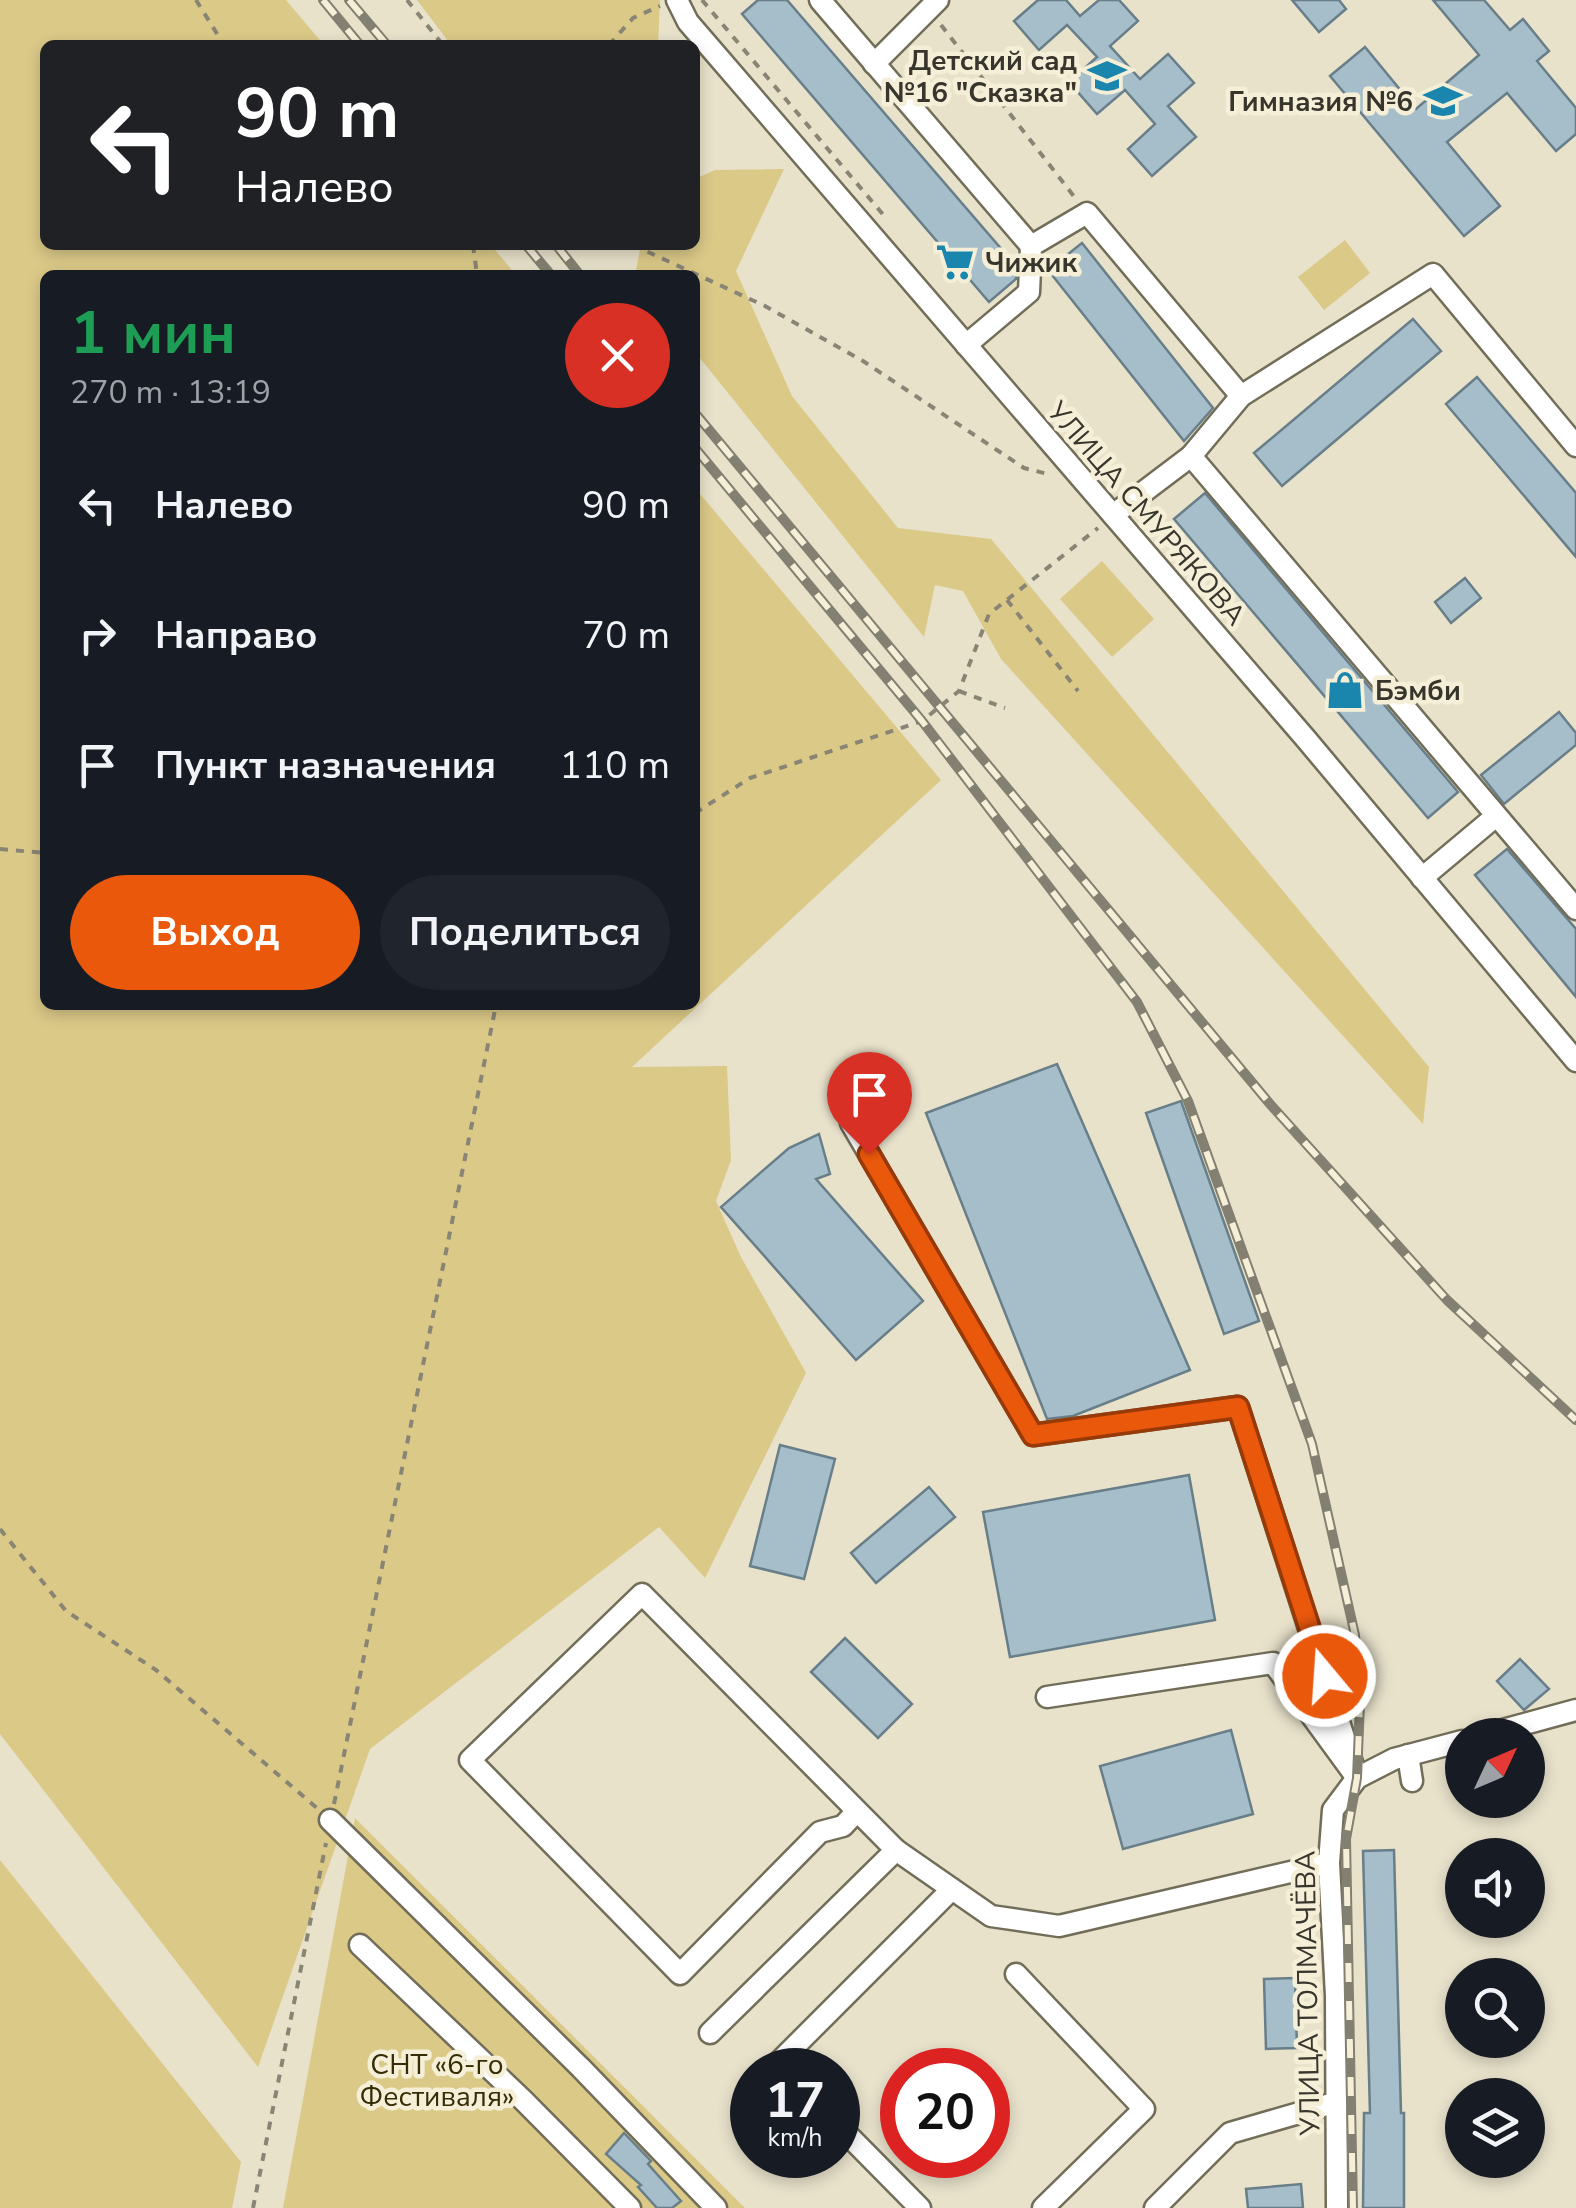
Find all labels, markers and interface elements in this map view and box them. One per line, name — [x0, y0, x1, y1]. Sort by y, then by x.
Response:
place label: Детский сад №16 "Сказка" — [884, 42, 1077, 112]
school or university icon: Детский сад №16 "Сказка" — [1086, 55, 1128, 97]
text: 90 m — [235, 66, 399, 162]
icon: left — [70, 80, 200, 210]
school or university icon: Гимназия №6 — [1422, 80, 1464, 122]
place label: Гимназия №6 — [1228, 83, 1413, 121]
text: Налево — [235, 157, 394, 218]
supermarket icon: Чижик — [934, 241, 976, 283]
place label: Чижик — [985, 244, 1077, 282]
text: 1 мин — [70, 292, 236, 374]
button: close — [565, 303, 670, 408]
text: 270 m · 13:19 — [70, 371, 271, 414]
street label: УЛИЦА СМУРЯКОВА — [1038, 393, 1254, 634]
icon: left — [70, 478, 125, 533]
text: Налево — [155, 480, 294, 531]
text: 90 m — [582, 480, 670, 531]
icon: right — [70, 608, 125, 663]
text: Направо — [155, 610, 317, 661]
text: 70 m — [582, 610, 670, 661]
shop icon: Бэмби — [1324, 669, 1366, 711]
place label: Бэмби — [1375, 672, 1461, 710]
icon: arrive — [70, 738, 125, 793]
text: Пункт назначения — [155, 740, 496, 791]
text: 110 m — [559, 740, 670, 791]
button: Выход — [70, 875, 360, 990]
button: Поделиться — [380, 875, 670, 990]
pin — [827, 1052, 912, 1155]
icon: arrive — [842, 1067, 897, 1122]
position arrow — [1273, 1624, 1377, 1728]
north arrow — [1445, 1718, 1545, 1818]
map controls — [1445, 1718, 1545, 2178]
button: sound — [1445, 1838, 1545, 1938]
street label: УЛИЦА ТОЛМАЧЁВА — [1287, 1850, 1329, 2137]
button: search — [1445, 1958, 1545, 2058]
park label: СНТ «6-го Фестиваля» — [360, 2046, 514, 2116]
speed limit sign: 20 — [880, 2048, 1010, 2178]
text: 17 — [765, 2066, 825, 2135]
button: layers — [1445, 2078, 1545, 2178]
text: km/h — [767, 2121, 823, 2155]

